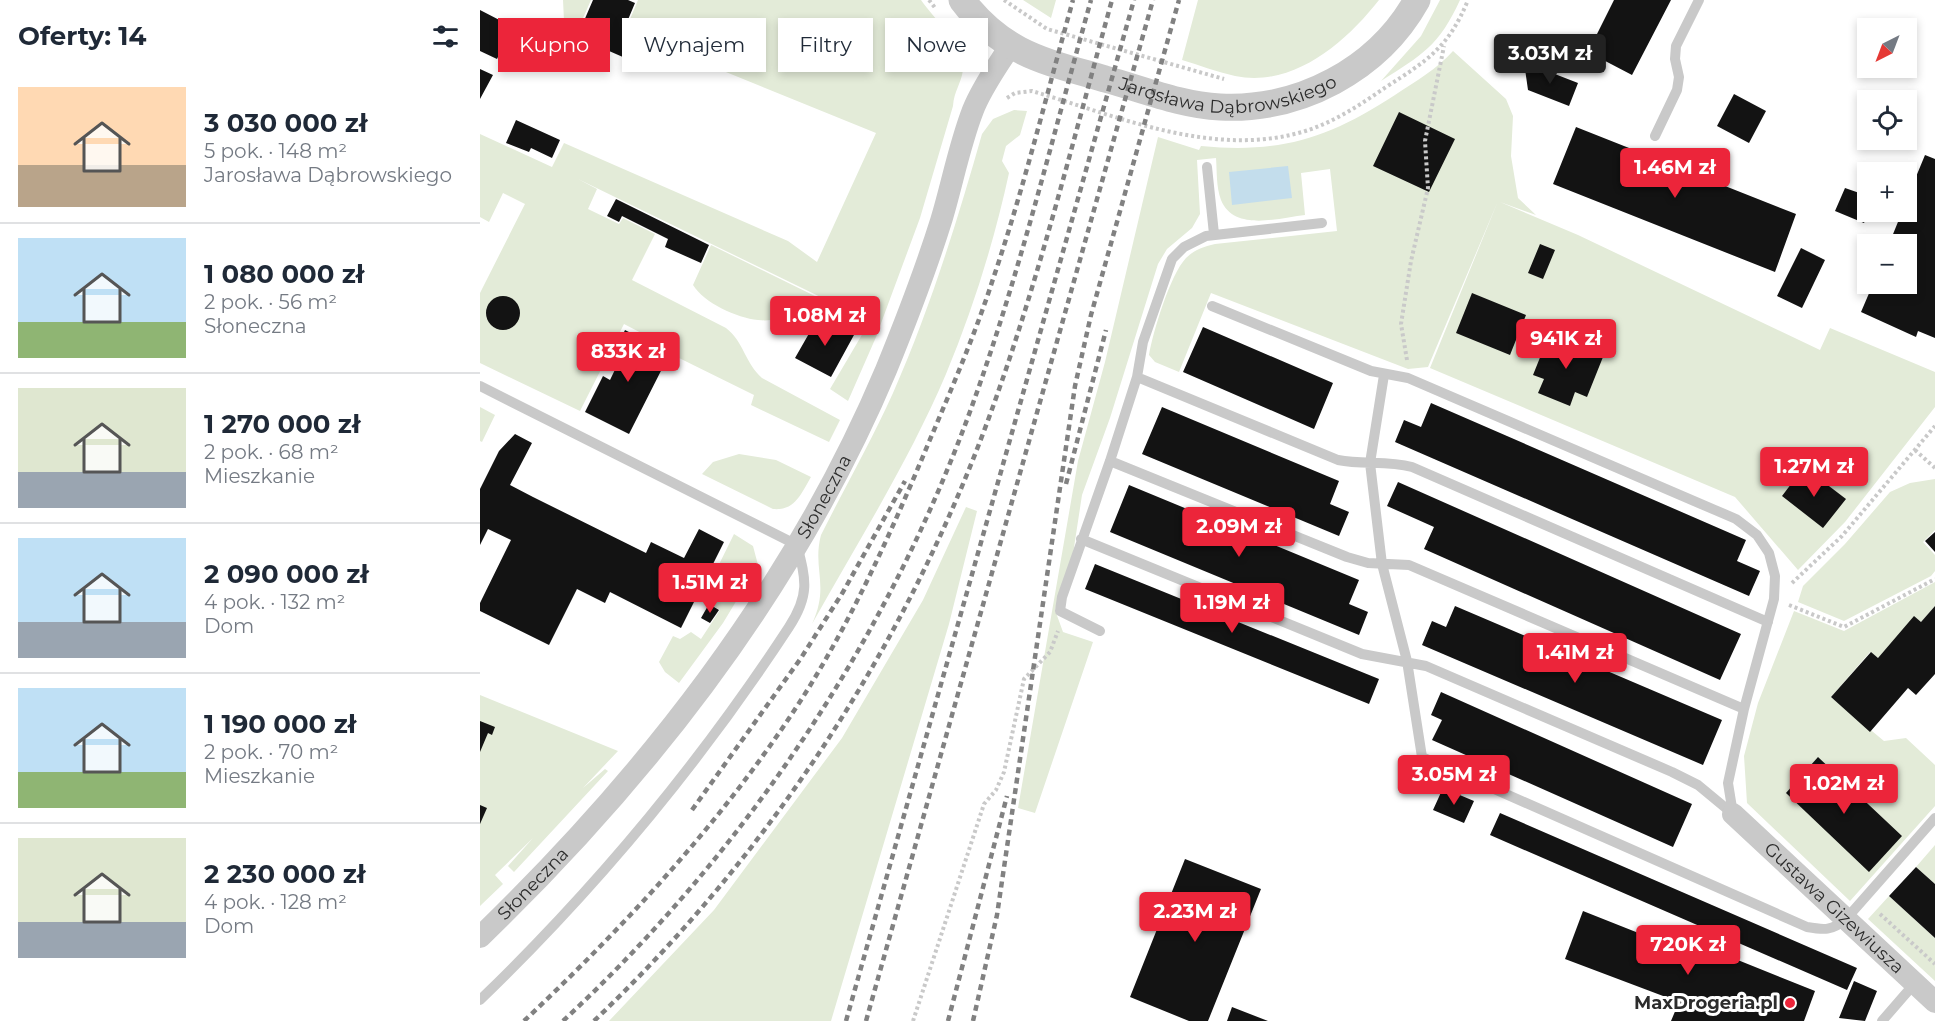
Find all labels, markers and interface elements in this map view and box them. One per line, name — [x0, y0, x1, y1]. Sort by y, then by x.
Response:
chip: Kupno — [498, 18, 610, 72]
chip: Wynajem — [622, 18, 766, 72]
chip: Filtry — [778, 18, 873, 72]
chip: Nowe — [885, 18, 988, 72]
north arrow — [1857, 18, 1917, 78]
map controls — [1857, 18, 1917, 294]
text: Oferty: 14 — [18, 20, 146, 52]
icon: filters — [429, 20, 462, 53]
pin: 3.03M zł — [1488, 34, 1612, 85]
text: 3.03M zł — [1508, 41, 1592, 65]
street label: Jarosława Dąbrowskiego — [1115, 65, 1339, 91]
text: Jarosława Dąbrowskiego — [1115, 71, 1340, 118]
button: locate — [1857, 90, 1917, 150]
text: 3 030 000 zł — [204, 107, 368, 139]
icon: home — [66, 111, 138, 183]
text: 5 pok. · 148 m² — [204, 139, 347, 163]
pin: 1.46M zł — [1613, 148, 1737, 199]
text: 1.46M zł — [1634, 155, 1716, 179]
button: + — [1857, 162, 1917, 222]
text: Jarosława Dąbrowskiego — [204, 163, 452, 187]
button: − — [1857, 234, 1917, 294]
text: 1 080 000 zł — [204, 258, 364, 290]
icon: home — [66, 262, 138, 334]
text: 2 pok. · 56 m² — [204, 290, 337, 314]
pin: 1.08M zł — [763, 296, 887, 347]
text: 1.08M zł — [784, 303, 866, 327]
text: Słoneczna — [204, 314, 307, 338]
pin: 941K zł — [1511, 319, 1621, 370]
text: 941K zł — [1530, 326, 1602, 350]
pin: 833K zł — [573, 332, 683, 383]
text: 833K zł — [591, 339, 665, 363]
text: 1 270 000 zł — [204, 408, 360, 440]
icon: home — [66, 412, 138, 484]
text: 2 pok. · 68 m² — [204, 440, 339, 464]
pin: 1.27M zł — [1752, 447, 1876, 498]
street label: Słoneczna — [792, 451, 856, 543]
text: 1.27M zł — [1774, 454, 1854, 478]
text: Mieszkanie — [204, 464, 315, 488]
pin: 2.09M zł — [1177, 507, 1301, 558]
text: 2.09M zł — [1196, 514, 1282, 538]
text: 2 090 000 zł — [204, 558, 369, 590]
icon: home — [66, 562, 138, 634]
pin: 1.51M zł — [648, 563, 772, 614]
text: 1.51M zł — [673, 570, 747, 594]
pin: 1.19M zł — [1170, 583, 1294, 634]
text: 4 pok. · 132 m² — [204, 590, 345, 614]
text: 1.19M zł — [1194, 590, 1270, 614]
text: Dom — [204, 614, 254, 638]
pin: 1.41M zł — [1513, 633, 1637, 684]
text: 1.41M zł — [1537, 640, 1613, 664]
text: 1 190 000 zł — [204, 708, 356, 740]
icon: home — [66, 712, 138, 784]
text: 2 pok. · 70 m² — [204, 740, 338, 764]
pin: 3.05M zł — [1392, 755, 1516, 806]
text: 3.05M zł — [1412, 762, 1496, 786]
text: Mieszkanie — [204, 764, 315, 788]
pin: 1.02M zł — [1782, 764, 1906, 815]
text: 1.02M zł — [1804, 771, 1884, 795]
street label: Gustawa Gizewiusza — [1760, 838, 1908, 978]
street label: Słoneczna — [493, 843, 573, 925]
text: 2 230 000 zł — [204, 858, 365, 890]
icon: home — [66, 862, 138, 934]
text: 4 pok. · 128 m² — [204, 890, 347, 914]
pin: 2.23M zł — [1133, 892, 1257, 943]
text: 2.23M zł — [1153, 899, 1237, 923]
text: Dom — [204, 914, 254, 938]
pin: 720K zł — [1633, 925, 1743, 976]
text: 720K zł — [1650, 932, 1726, 956]
place label: MaxDrogeria.pl — [1634, 992, 1778, 1014]
marker: MaxDrogeria.pl — [1783, 996, 1797, 1010]

